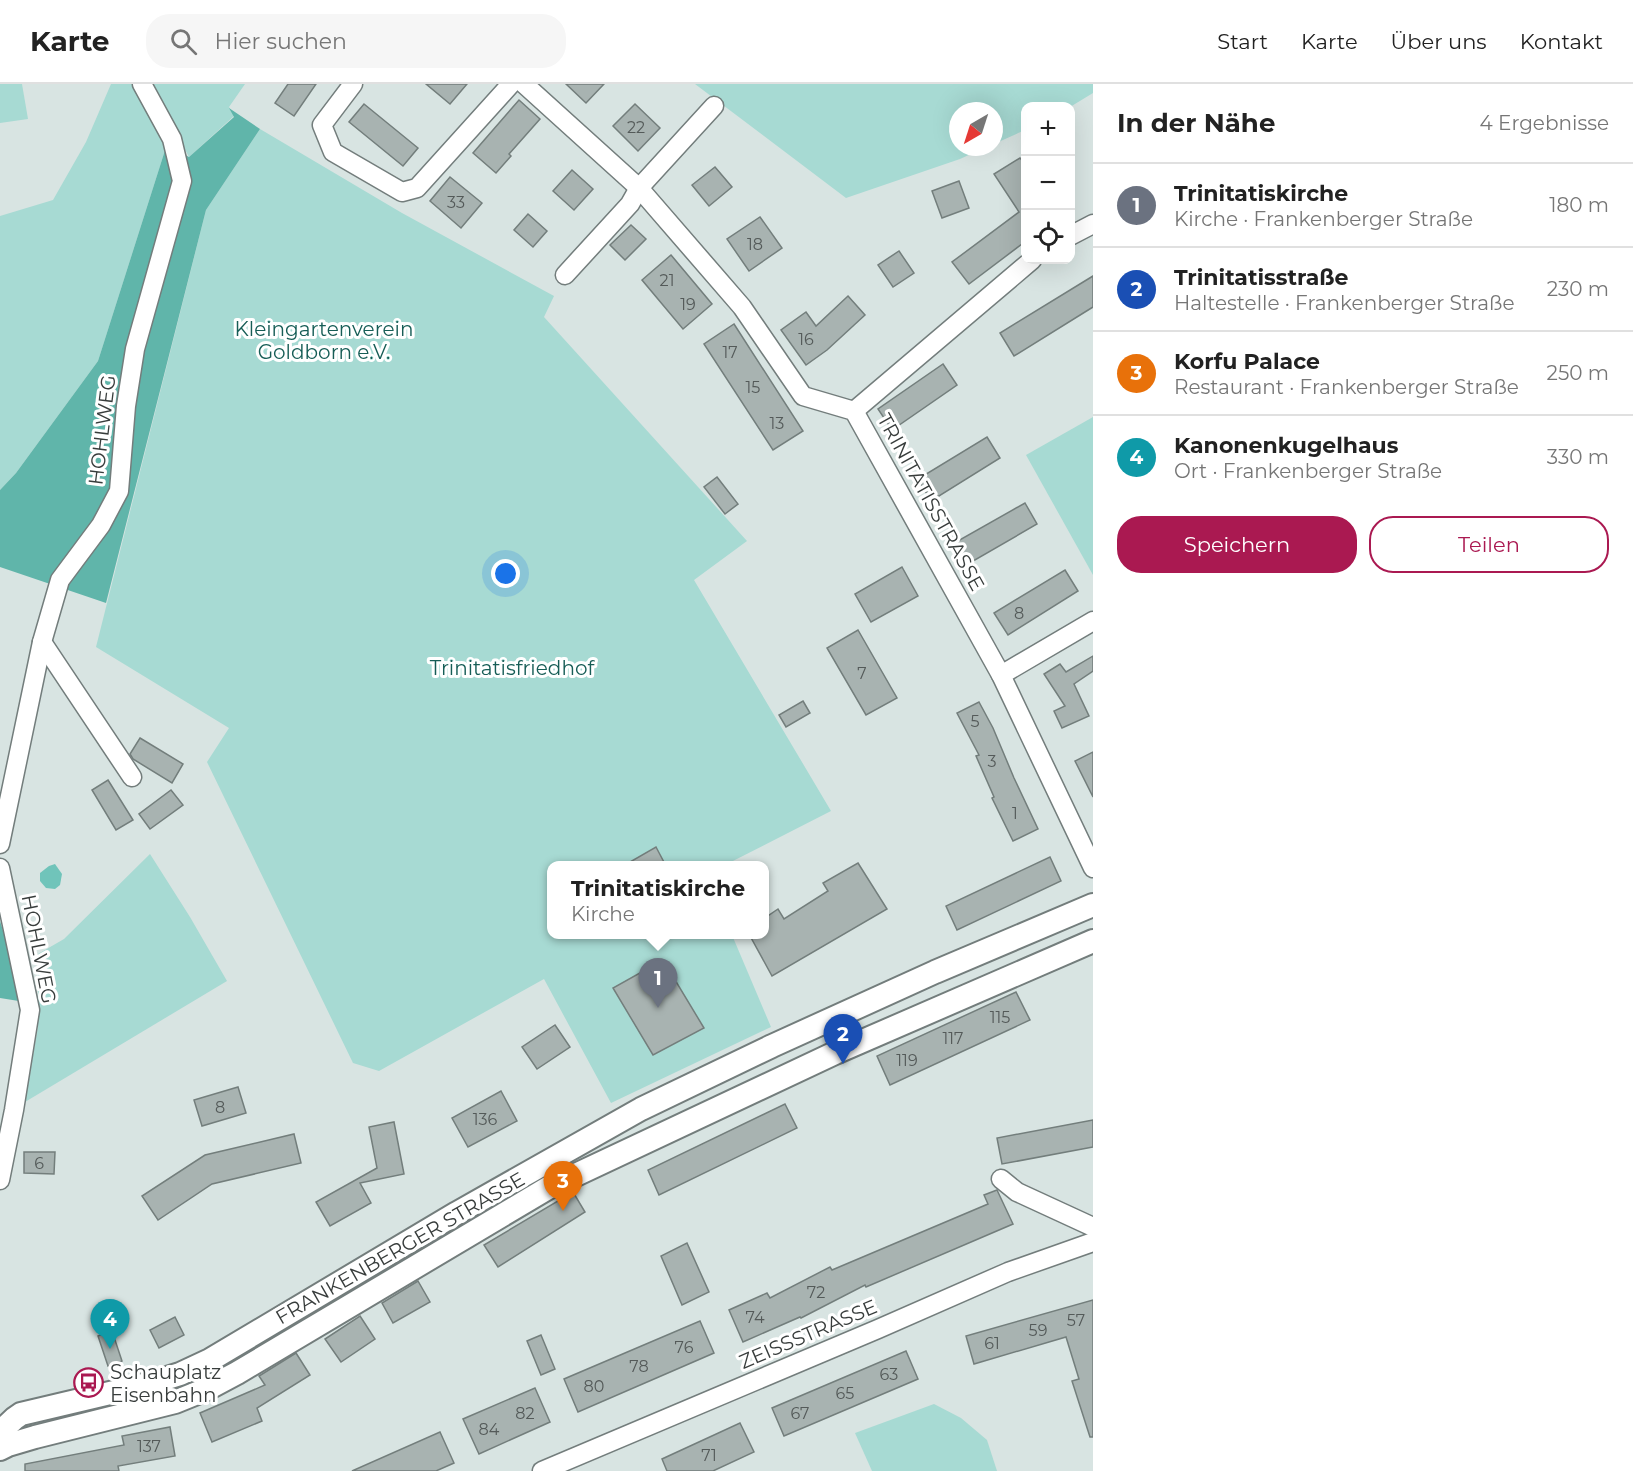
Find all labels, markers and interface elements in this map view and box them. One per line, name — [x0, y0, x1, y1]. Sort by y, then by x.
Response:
search box — [146, 14, 566, 68]
text: Karte — [30, 24, 110, 58]
icon: search — [167, 25, 200, 58]
text: Hier suchen — [215, 28, 347, 55]
text: Start — [1217, 29, 1268, 54]
text: Karte — [1301, 29, 1358, 54]
text: Über uns — [1391, 29, 1487, 54]
text: Kontakt — [1520, 29, 1603, 54]
north arrow — [949, 102, 1003, 156]
map controls — [1021, 102, 1075, 264]
button: + — [1021, 102, 1075, 156]
text: In der Nähe — [1117, 107, 1275, 139]
text: 4 Ergebnisse — [1480, 111, 1609, 135]
house number: 22 — [627, 118, 645, 137]
button: − — [1021, 156, 1075, 210]
text: Trinitatiskirche — [1174, 180, 1348, 207]
house number: 33 — [447, 193, 465, 212]
text: 1 — [1133, 193, 1140, 217]
text: 180 m — [1549, 193, 1609, 217]
text: Kirche · Frankenberger Straße — [1174, 207, 1473, 231]
button: locate — [1021, 210, 1075, 264]
house number: 18 — [747, 235, 763, 254]
text: Trinitatisstraße — [1174, 264, 1348, 291]
house number: 21 — [660, 271, 674, 290]
text: 2 — [1131, 277, 1142, 301]
text: 230 m — [1547, 277, 1609, 301]
text: Haltestelle · Frankenberger Straße — [1174, 291, 1514, 315]
house number: 19 — [680, 295, 696, 314]
park label: Kleingartenverein Goldborn e.V. — [235, 317, 413, 364]
house number: 16 — [798, 330, 814, 349]
house number: 17 — [722, 343, 738, 362]
text: Korfu Palace — [1174, 348, 1320, 375]
text: 3 — [1131, 361, 1142, 385]
text: 250 m — [1547, 361, 1609, 385]
street label: HOHLWEG — [83, 374, 121, 486]
text: Restaurant · Frankenberger Straße — [1174, 375, 1519, 399]
house number: 15 — [746, 378, 760, 397]
street label: TRINITATISSTRASSE — [872, 409, 990, 595]
house number: 13 — [770, 414, 784, 433]
text: Kanonenkugelhaus — [1174, 432, 1398, 459]
text: 4 — [1130, 445, 1143, 469]
text: 330 m — [1547, 445, 1609, 469]
text: Ort · Frankenberger Straße — [1174, 459, 1442, 483]
button: Speichern — [1117, 516, 1357, 573]
button: Teilen — [1369, 516, 1609, 573]
your location — [491, 559, 520, 588]
house number: 8 — [1014, 604, 1024, 623]
park label: Trinitatisfriedhof — [430, 656, 595, 680]
house number: 7 — [857, 664, 867, 683]
house number: 5 — [970, 712, 980, 731]
house number: 3 — [987, 752, 997, 771]
house number: 1 — [1012, 804, 1018, 823]
popup — [547, 861, 769, 939]
text: Trinitatiskirche — [571, 875, 745, 902]
street label: HOHLWEG — [17, 892, 61, 1006]
text: Kirche — [571, 902, 635, 926]
pin: 1 — [638, 958, 678, 1008]
house number: 115 — [990, 1008, 1010, 1027]
pin: 2 — [824, 1014, 862, 1064]
house number: 117 — [943, 1029, 963, 1048]
house number: 119 — [896, 1051, 918, 1070]
house number: 8 — [215, 1098, 225, 1117]
house number: 136 — [473, 1110, 498, 1129]
house number: 6 — [34, 1154, 44, 1173]
pin: 3 — [544, 1162, 582, 1211]
street label: FRANKENBERGER STRASSE — [271, 1167, 529, 1329]
house number: 72 — [807, 1283, 825, 1302]
street label: ZEISSSTRASSE — [735, 1294, 881, 1374]
pin: 4 — [90, 1300, 130, 1349]
house number: 74 — [746, 1308, 765, 1327]
house number: 57 — [1067, 1311, 1085, 1330]
house number: 59 — [1029, 1321, 1047, 1340]
house number: 61 — [984, 1334, 1000, 1353]
house number: 76 — [675, 1338, 694, 1357]
house number: 78 — [629, 1357, 649, 1376]
place label: Schauplatz Eisenbahn — [110, 1360, 221, 1407]
house number: 63 — [880, 1365, 898, 1384]
bus stop icon: Schauplatz Eisenbahn — [73, 1367, 105, 1399]
house number: 80 — [584, 1377, 604, 1396]
house number: 65 — [836, 1384, 854, 1403]
house number: 82 — [515, 1404, 535, 1423]
house number: 67 — [790, 1404, 810, 1423]
house number: 84 — [479, 1420, 500, 1439]
house number: 137 — [137, 1437, 161, 1456]
house number: 71 — [701, 1446, 717, 1465]

